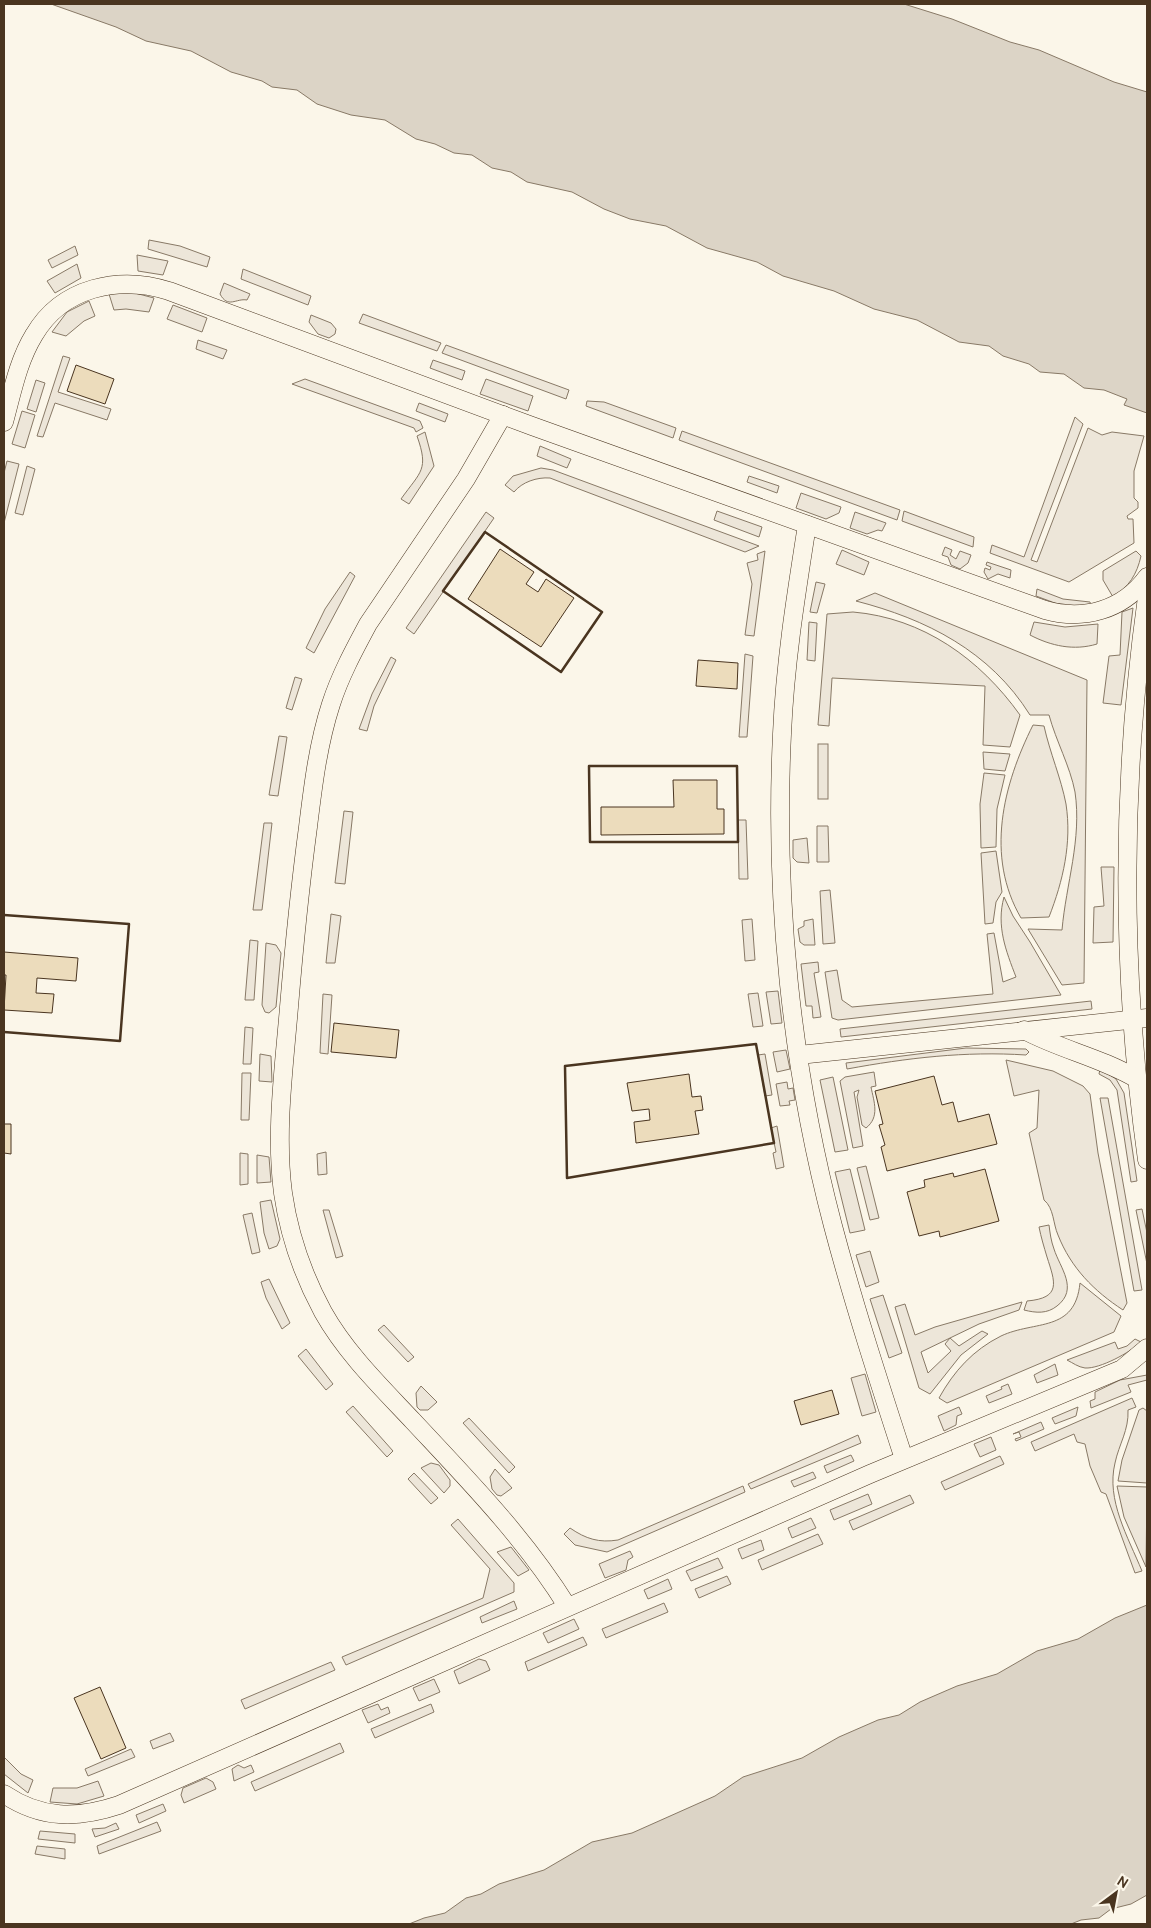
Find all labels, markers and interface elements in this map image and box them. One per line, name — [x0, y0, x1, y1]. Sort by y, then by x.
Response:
north arrow — [1091, 1868, 1141, 1918]
text: N — [1114, 1872, 1132, 1892]

